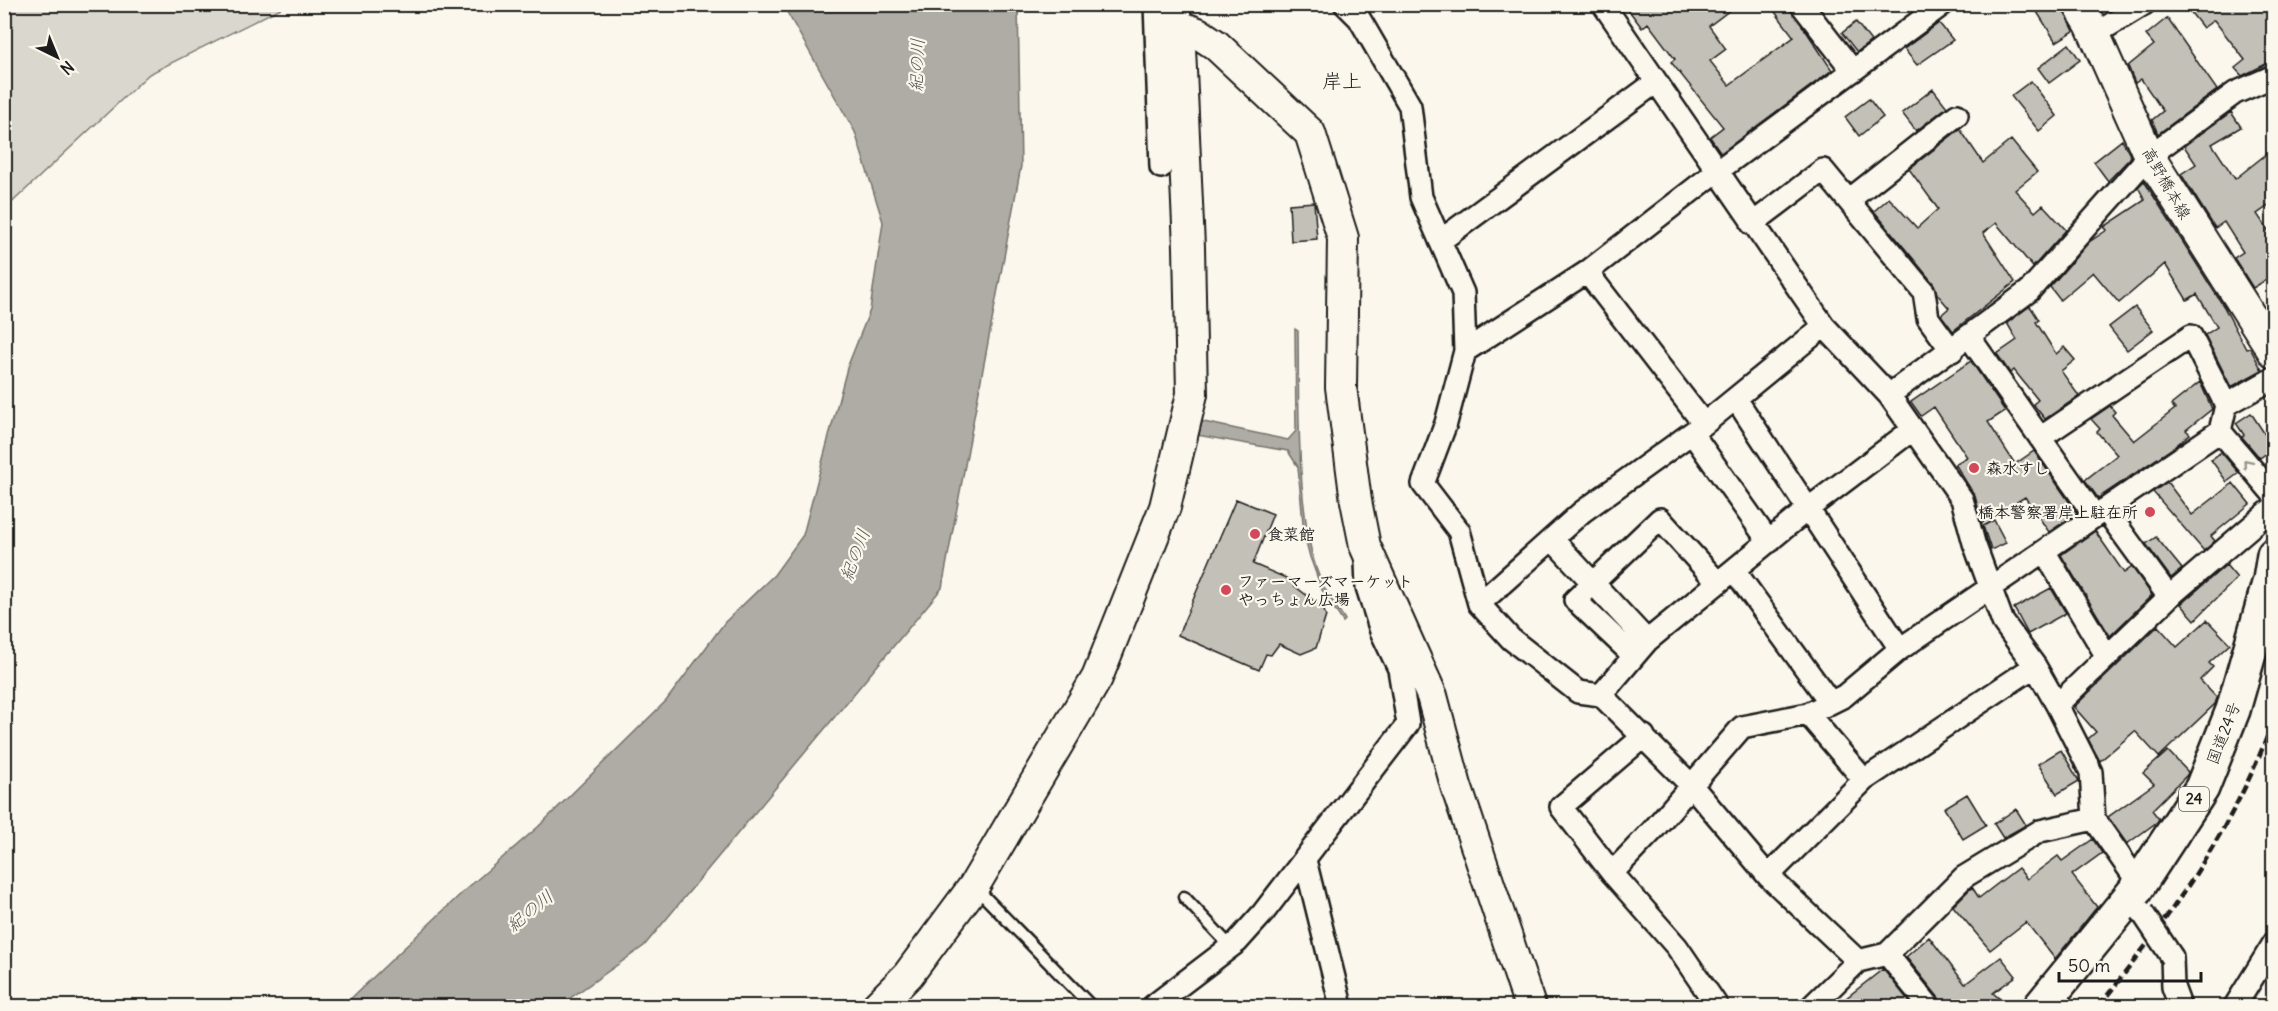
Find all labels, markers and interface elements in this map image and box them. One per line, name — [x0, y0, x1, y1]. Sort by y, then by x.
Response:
north arrow — [27, 27, 87, 87]
water label: 紀の川 — [904, 38, 929, 92]
text: N — [56, 57, 78, 79]
district label: 岸上 — [1322, 68, 1362, 93]
street label: 高野橋本線 — [2138, 143, 2196, 223]
place label: 森水すし — [1986, 458, 2050, 478]
one-way arrow — [2243, 459, 2254, 470]
marker: 森水すし — [1967, 461, 1981, 475]
place label: 橋本警察署岸上駐在所 — [1978, 502, 2138, 522]
marker: 橋本警察署岸上駐在所 — [2143, 505, 2157, 519]
place label: 食菜館 — [1267, 524, 1315, 544]
water label: 紀の川 — [834, 525, 875, 584]
marker: 食菜館 — [1248, 527, 1262, 541]
place label: ファーマーズマーケット やっちょん広場 — [1238, 571, 1413, 609]
marker: ファーマーズマーケット やっちょん広場 — [1219, 583, 1233, 597]
street label: 国道24号 — [2202, 699, 2244, 767]
road number: 24 — [2179, 787, 2209, 811]
water label: 紀の川 — [501, 885, 558, 937]
scale bar — [2059, 945, 2202, 983]
text: 50 m — [2068, 954, 2110, 977]

